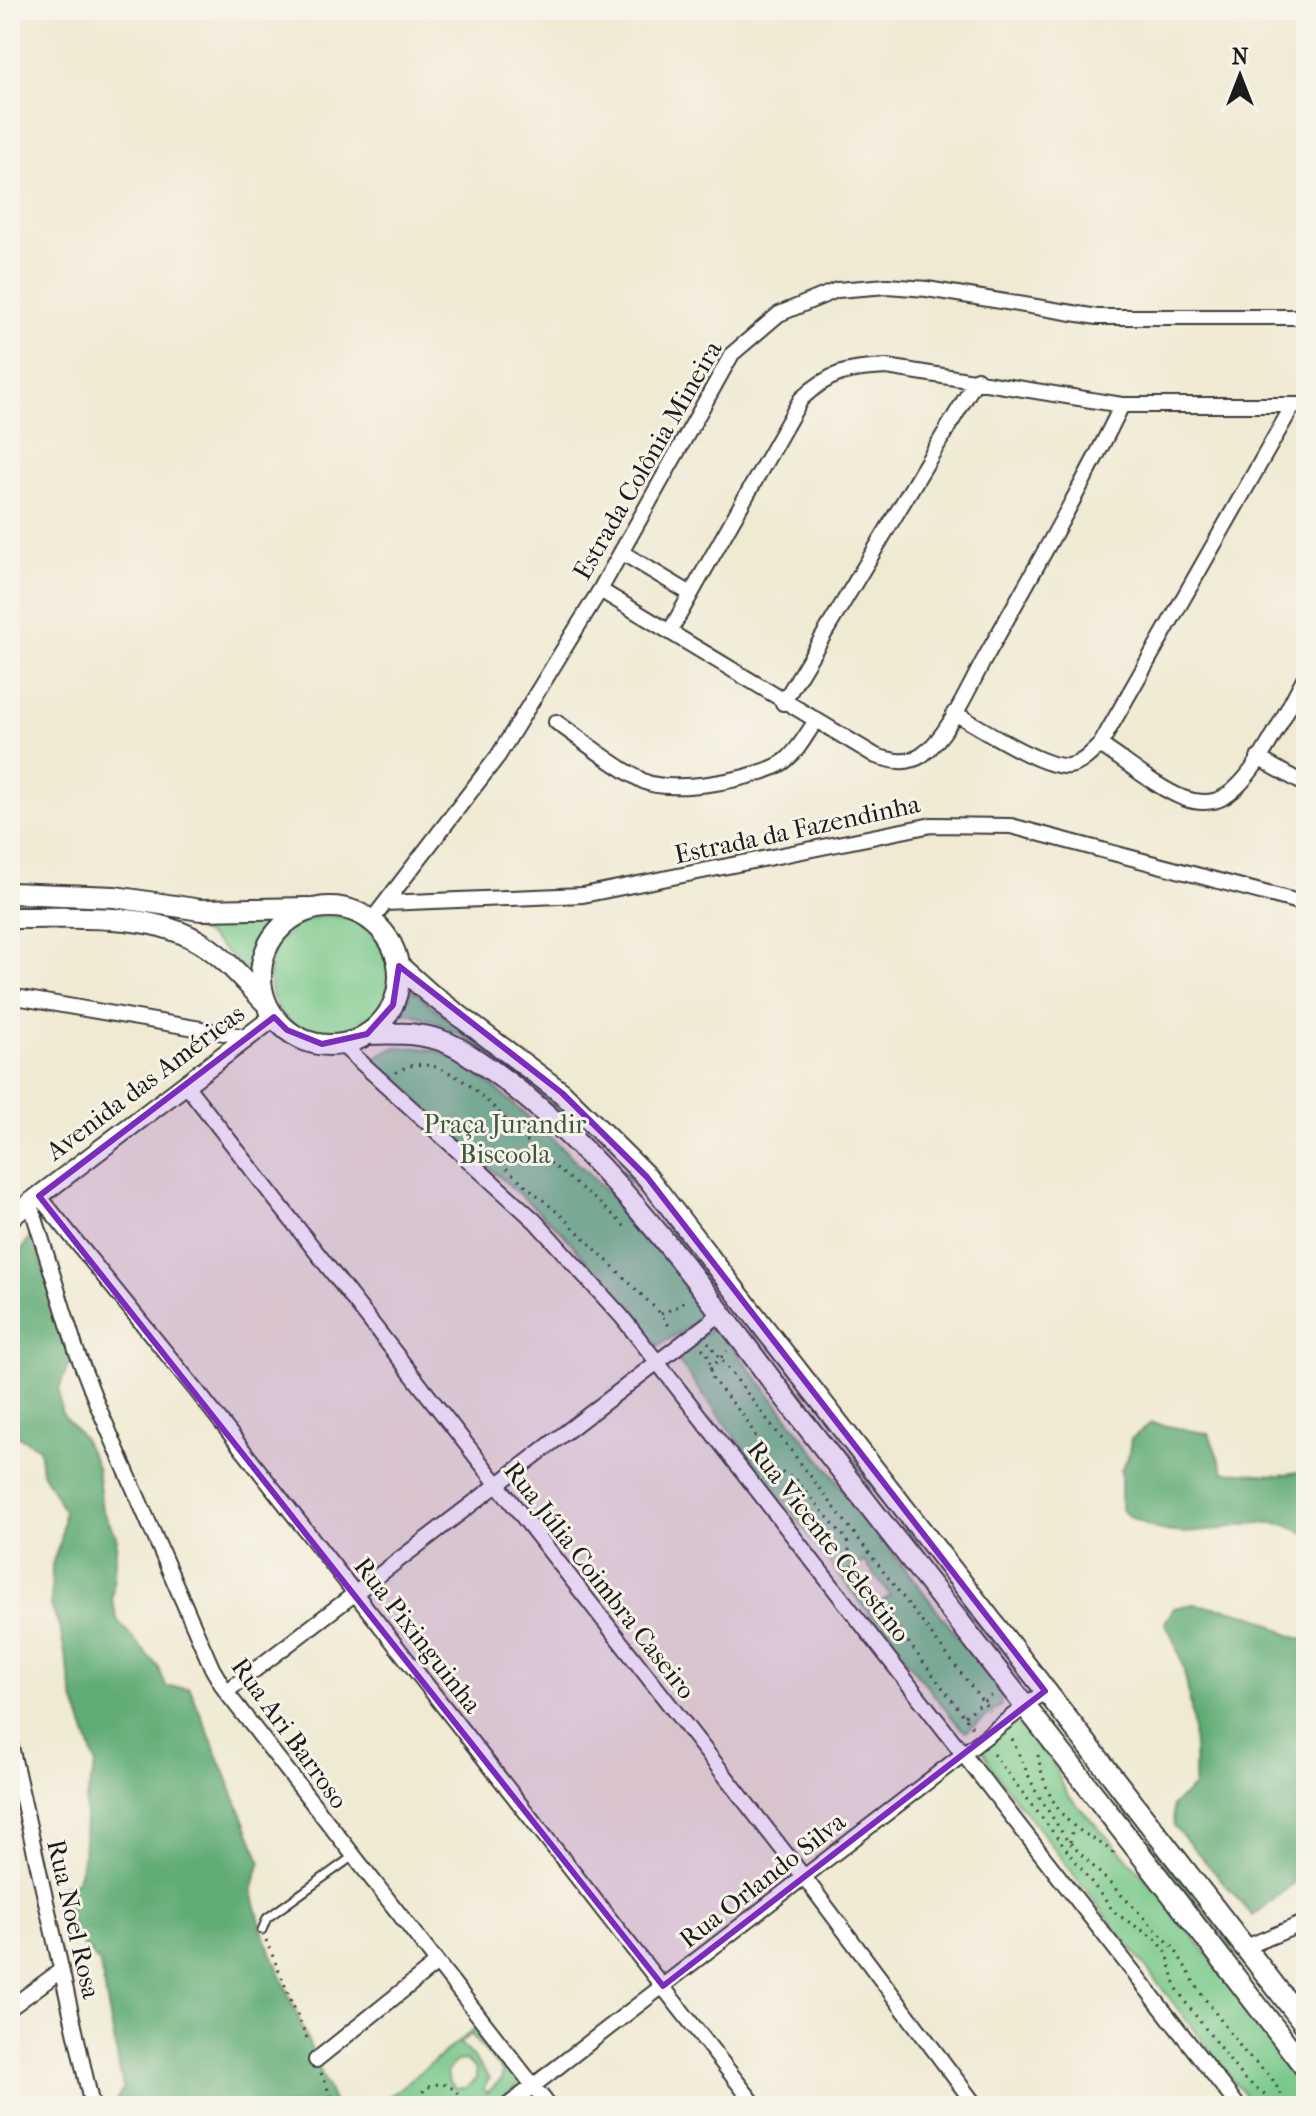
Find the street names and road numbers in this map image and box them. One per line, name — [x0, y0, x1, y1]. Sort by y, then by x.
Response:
street label: Estrada Colônia Mineira — [566, 335, 729, 585]
street label: Estrada da Fazendinha — [672, 788, 924, 871]
street label: Avenida das Américas — [39, 998, 251, 1168]
street label: Rua Vicente Celestino — [740, 1434, 917, 1648]
street label: Rua Júlia Coimbra Caseiro — [497, 1455, 702, 1705]
street label: Rua Pixinguinha — [347, 1551, 489, 1720]
street label: Rua Ari Barroso — [225, 1652, 355, 1815]
street label: Rua Orlando Silva — [673, 1805, 852, 1955]
street label: Rua Noel Rosa — [40, 1837, 107, 2002]

